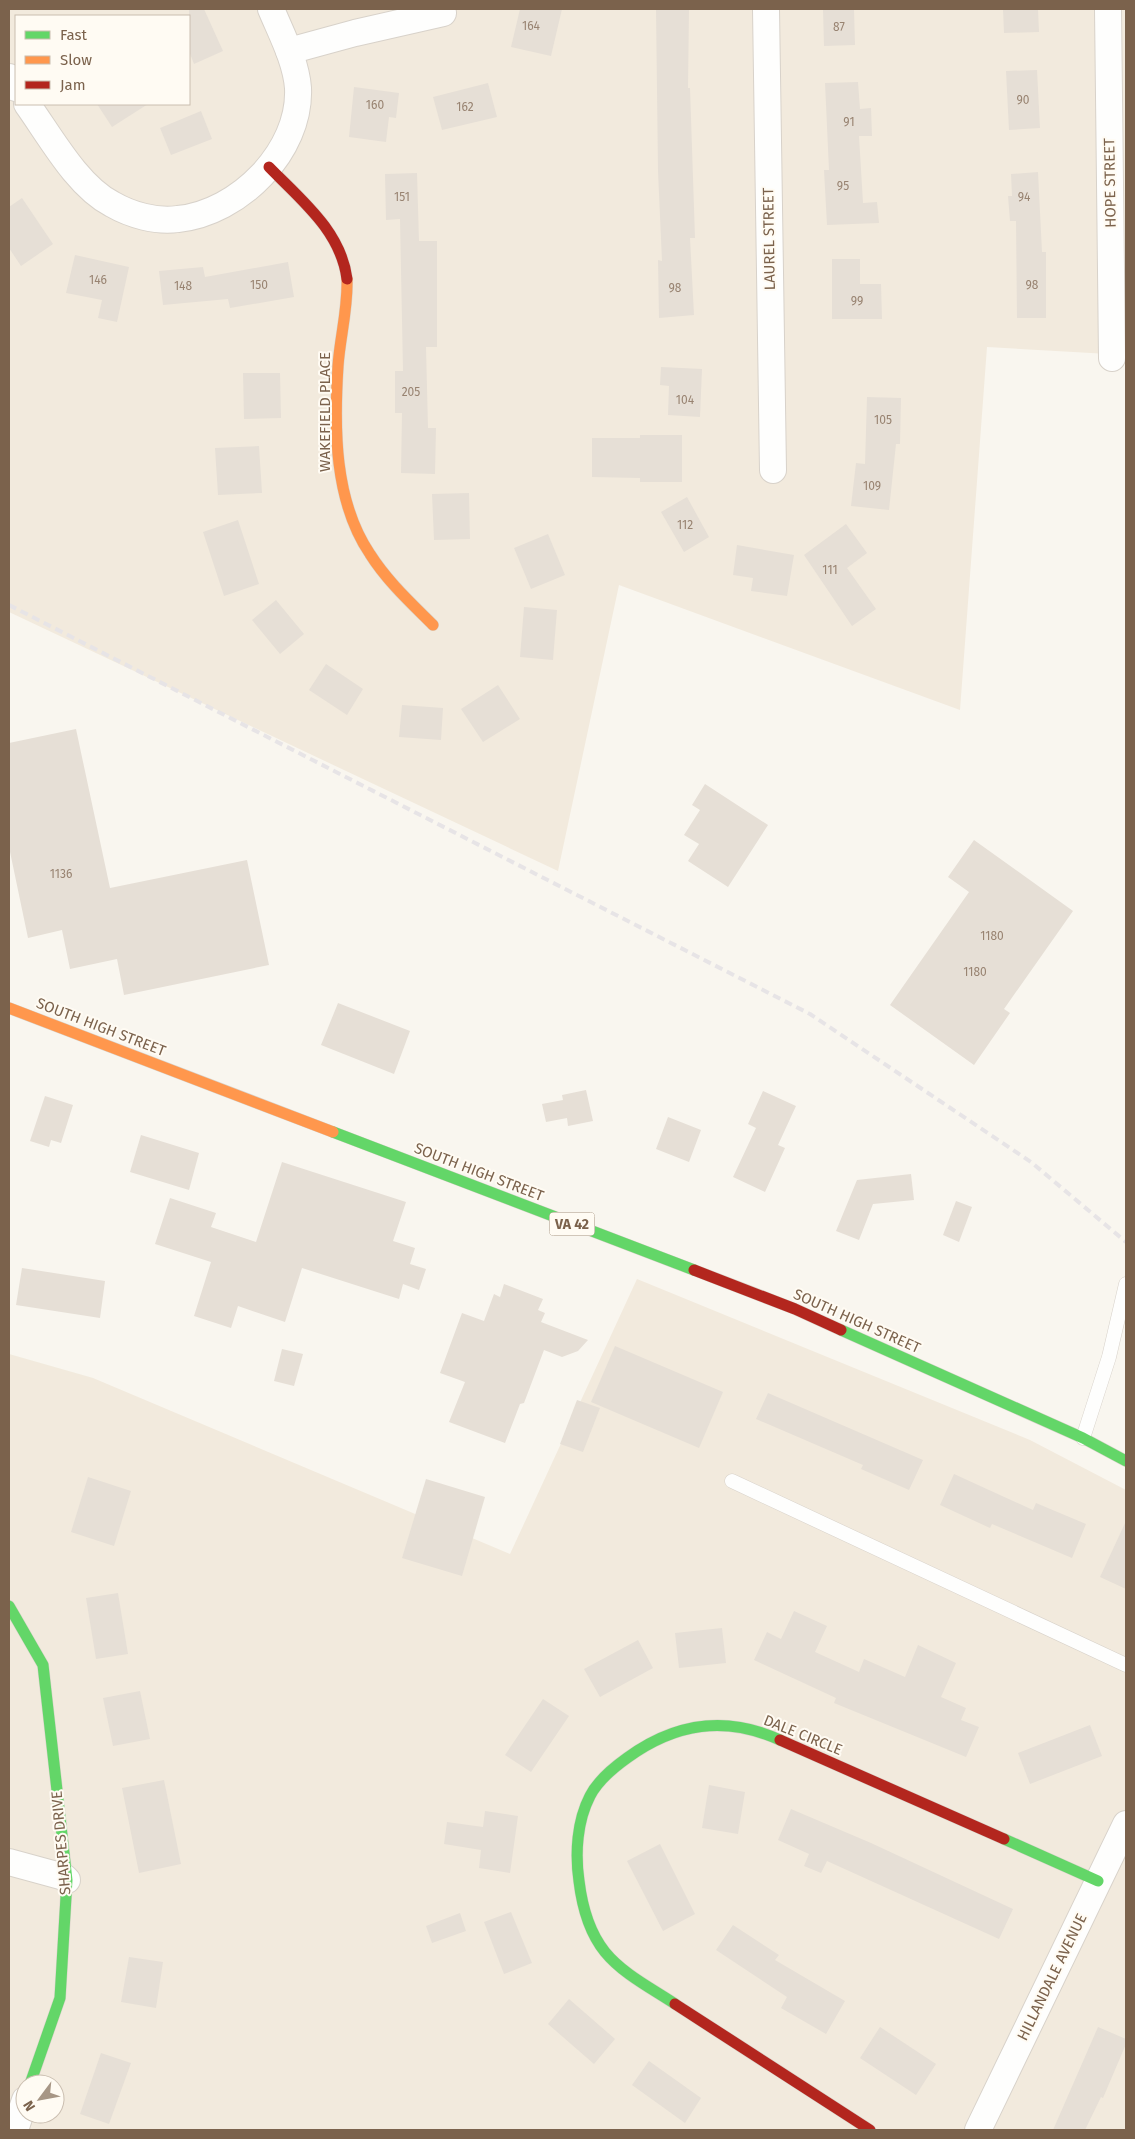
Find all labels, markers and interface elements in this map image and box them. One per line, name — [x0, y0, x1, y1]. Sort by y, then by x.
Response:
legend — [15, 15, 190, 105]
house number: 164 — [522, 19, 541, 33]
house number: 87 — [833, 20, 845, 34]
text: Fast — [60, 26, 87, 44]
text: Slow — [60, 51, 92, 69]
text: Jam — [60, 76, 86, 94]
house number: 90 — [1017, 93, 1030, 107]
house number: 160 — [366, 98, 384, 112]
house number: 162 — [456, 100, 474, 114]
house number: 91 — [843, 115, 855, 129]
street label: HOPE STREET — [1100, 138, 1120, 228]
house number: 95 — [837, 179, 849, 193]
street label: LAUREL STREET — [759, 187, 779, 291]
house number: 151 — [394, 190, 410, 204]
house number: 94 — [1018, 190, 1031, 204]
house number: 146 — [89, 273, 107, 287]
house number: 150 — [250, 278, 268, 292]
house number: 98 — [1026, 278, 1039, 292]
house number: 148 — [174, 279, 192, 293]
house number: 98 — [669, 281, 682, 295]
house number: 99 — [851, 294, 863, 308]
street label: WAKEFIELD PLACE — [316, 352, 334, 472]
house number: 205 — [402, 385, 420, 399]
house number: 104 — [676, 393, 695, 407]
house number: 105 — [874, 413, 892, 427]
house number: 109 — [863, 479, 881, 493]
house number: 112 — [677, 518, 693, 532]
house number: 111 — [822, 563, 838, 577]
house number: 1136 — [50, 867, 72, 881]
house number: 1180 — [980, 929, 1004, 943]
house number: 1180 — [963, 965, 987, 979]
street label: SOUTH HIGH STREET — [34, 994, 168, 1060]
street label: SOUTH HIGH STREET — [412, 1139, 546, 1205]
road number: VA 42 — [550, 1212, 594, 1236]
street label: SOUTH HIGH STREET — [791, 1285, 924, 1357]
street label: DALE CIRCLE — [761, 1711, 845, 1759]
street label: SHARPES DRIVE — [47, 1790, 75, 1896]
street label: HILLANDALE AVENUE — [1013, 1911, 1091, 2043]
north arrow — [15, 2074, 65, 2124]
text: N — [20, 2097, 39, 2114]

